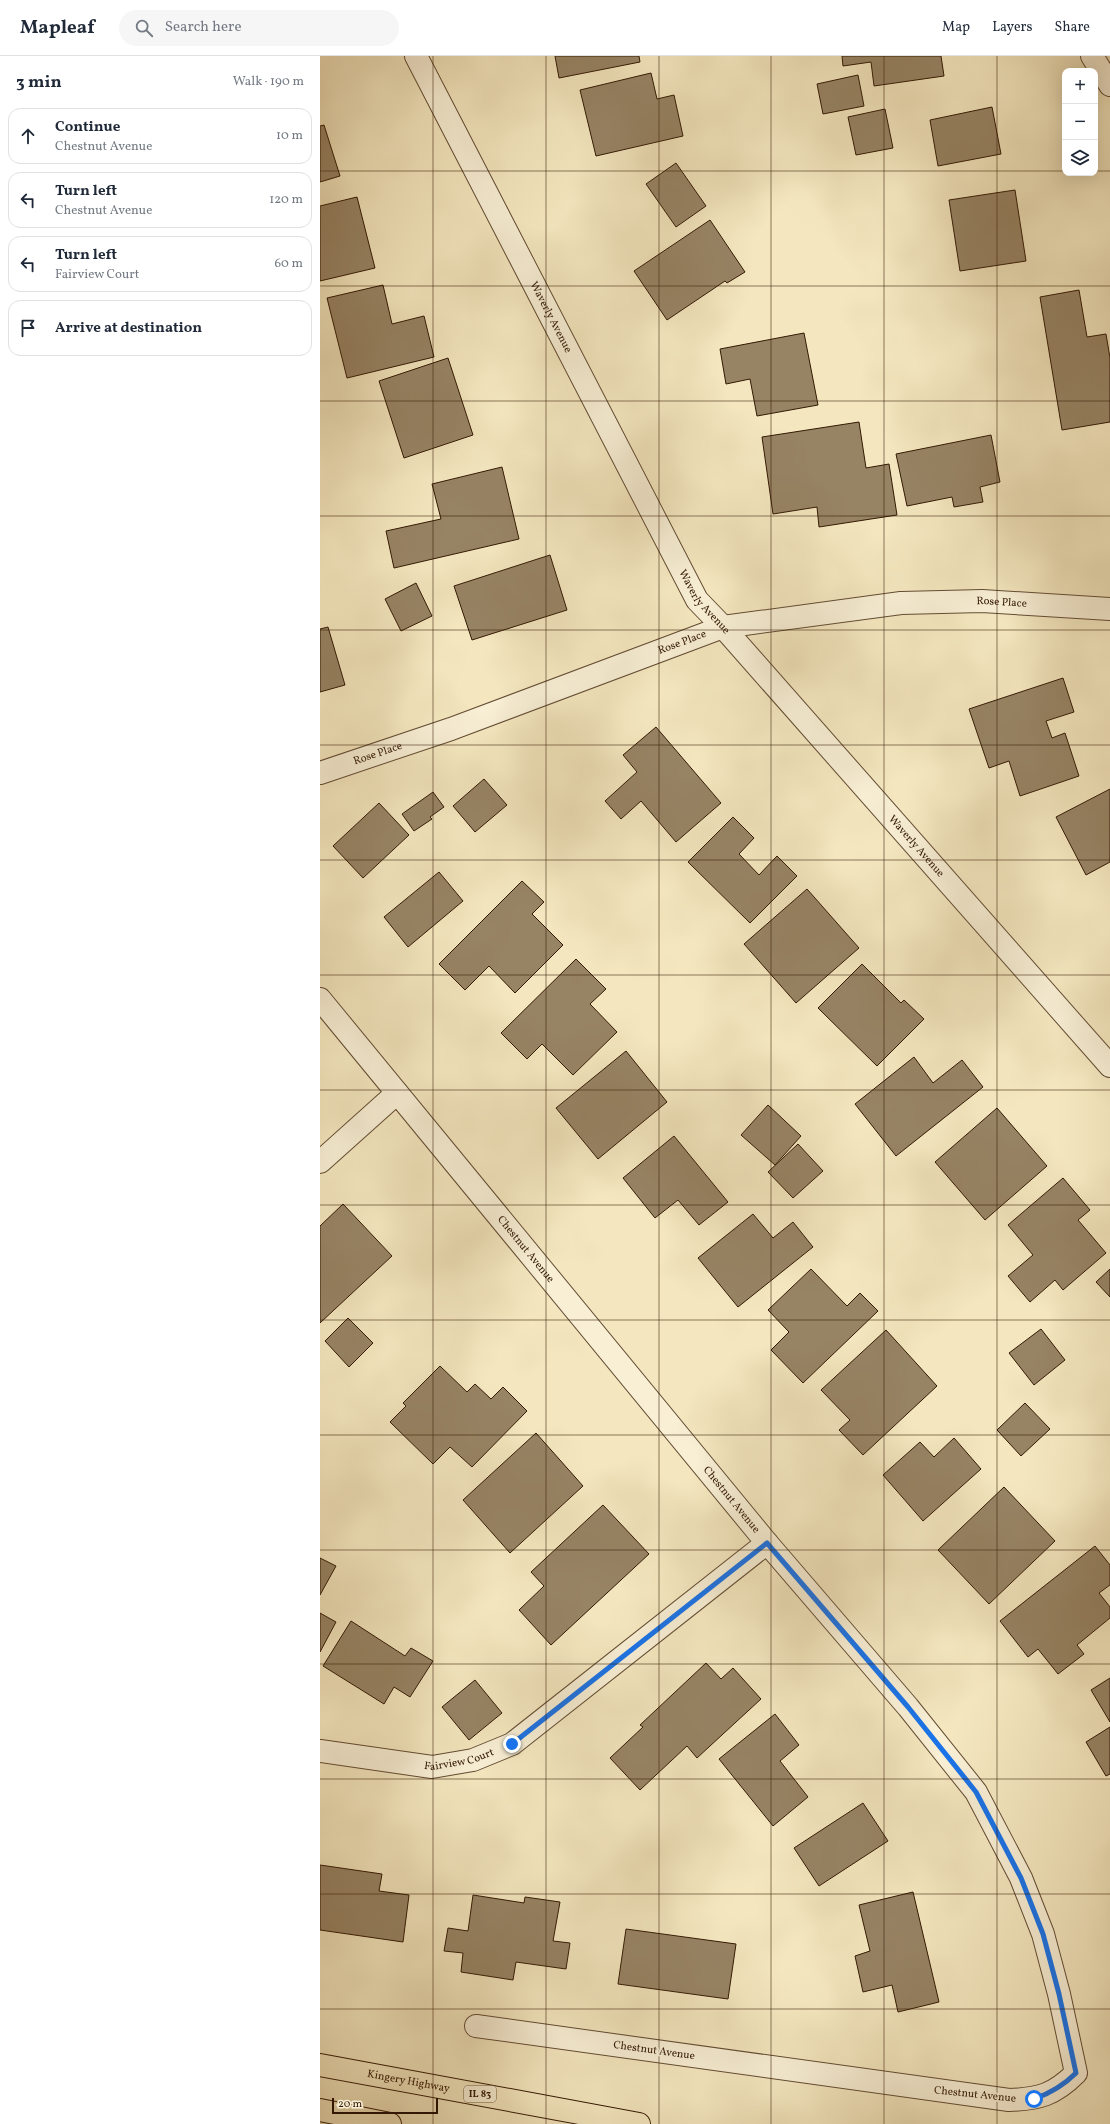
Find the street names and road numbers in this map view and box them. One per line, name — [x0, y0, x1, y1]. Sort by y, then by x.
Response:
street label: Waverly Avenue — [526, 279, 576, 355]
street label: Waverly Avenue — [675, 567, 733, 637]
street label: Rose Place — [976, 593, 1027, 611]
street label: Rose Place — [656, 626, 708, 658]
street label: Rose Place — [351, 738, 404, 769]
street label: Waverly Avenue — [885, 812, 948, 880]
street label: Chestnut Avenue — [494, 1213, 558, 1286]
street label: Chestnut Avenue — [699, 1463, 763, 1536]
street label: Fairview Court — [423, 1745, 496, 1775]
street label: Chestnut Avenue — [612, 2038, 696, 2064]
street label: Kingery Highway — [366, 2066, 451, 2096]
street label: Chestnut Avenue — [933, 2083, 1017, 2107]
road number: IL 83 — [464, 2086, 496, 2102]

